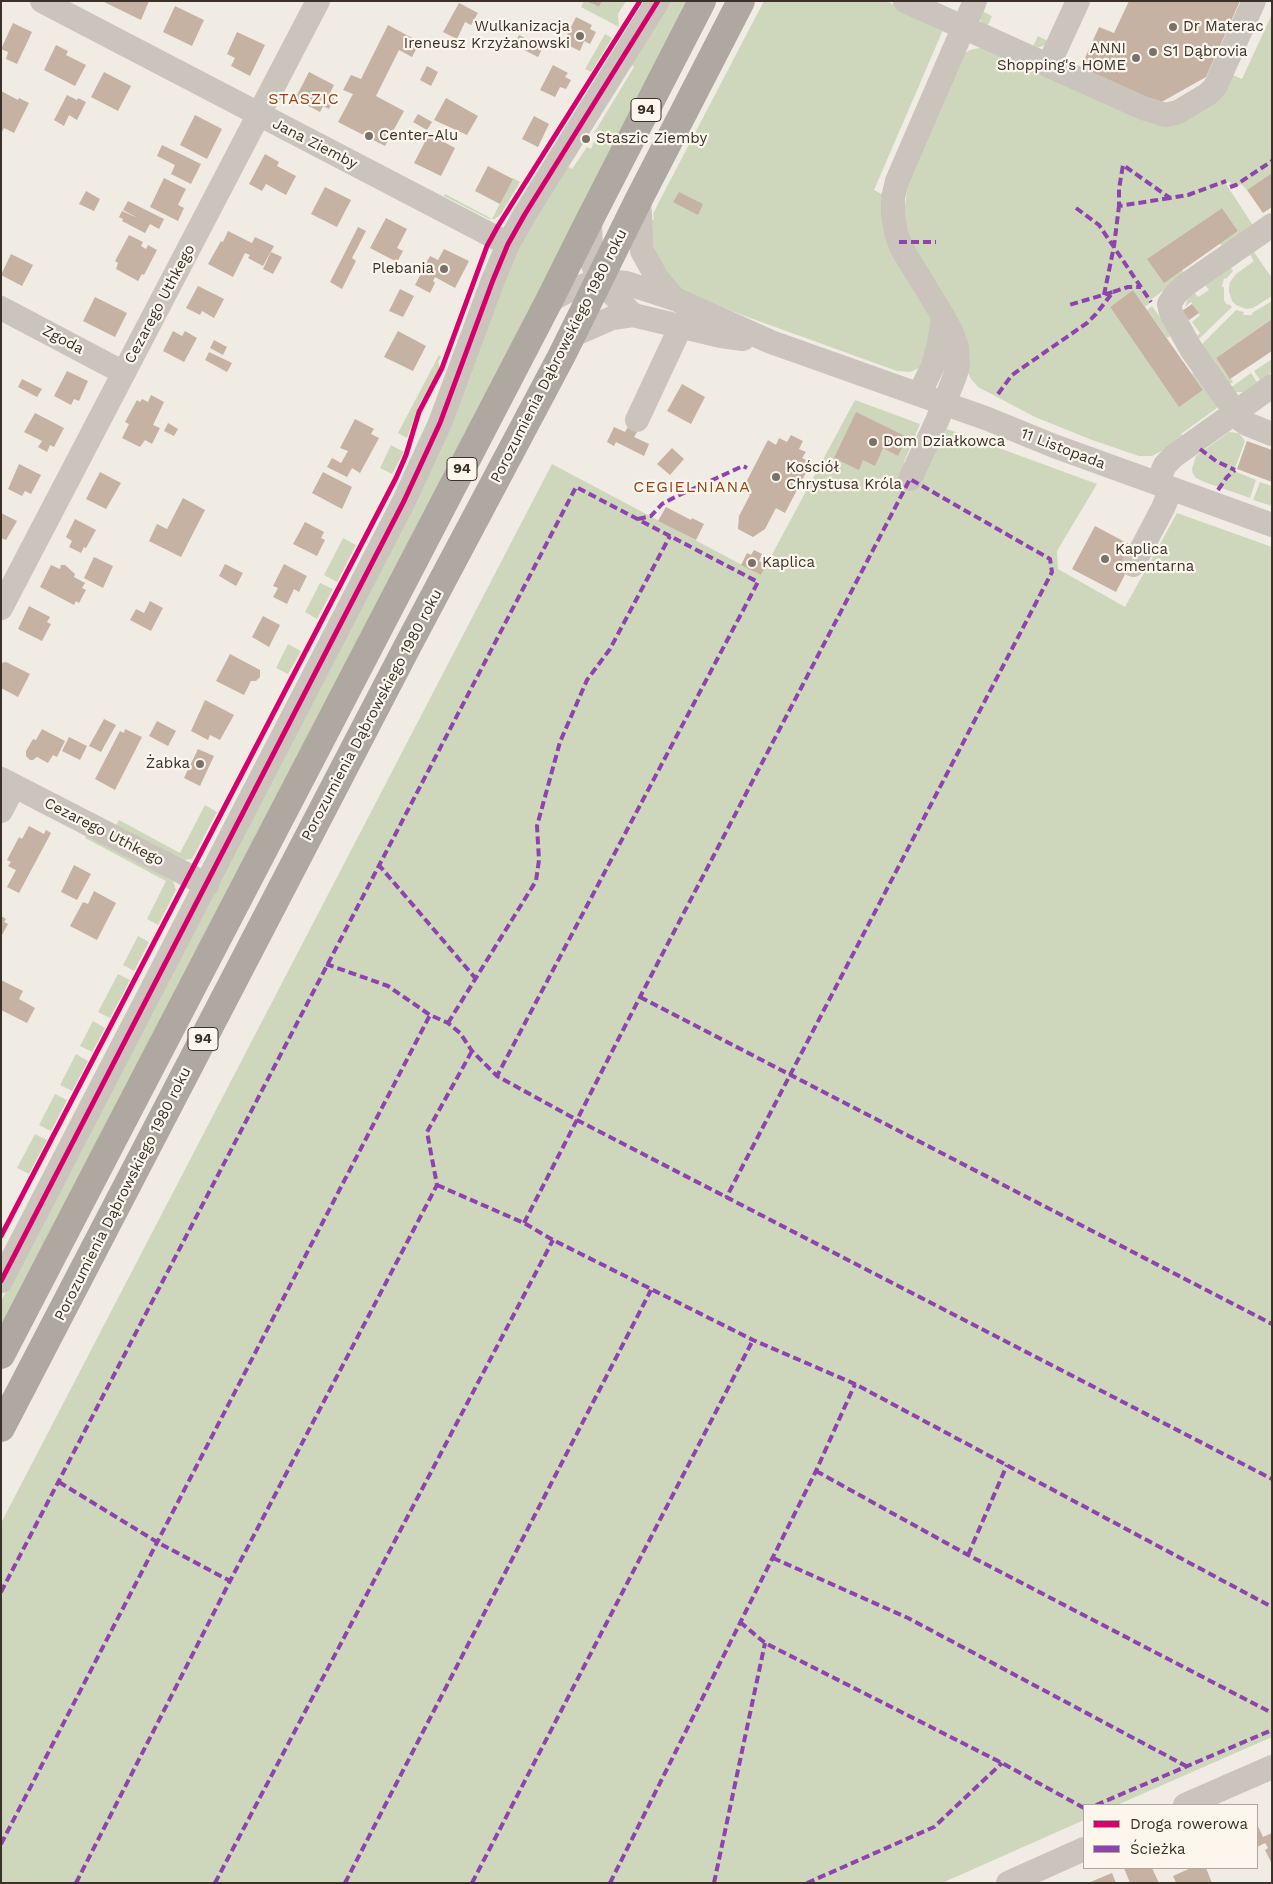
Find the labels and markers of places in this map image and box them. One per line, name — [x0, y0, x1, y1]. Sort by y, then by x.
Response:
place label: Wulkanizacja Ireneusz Krzyżanowski — [404, 18, 570, 53]
place label: Dr Materac — [1183, 18, 1264, 36]
marker: Dr Materac — [1167, 21, 1179, 33]
marker: Wulkanizacja Ireneusz Krzyżanowski — [574, 30, 586, 42]
place label: ANNI Shopping's HOME — [997, 40, 1126, 75]
place label: S1 Dąbrovia — [1163, 43, 1247, 61]
marker: S1 Dąbrovia — [1147, 46, 1159, 58]
marker: ANNI Shopping's HOME — [1130, 52, 1142, 64]
place label: Center-Alu — [379, 127, 458, 145]
marker: Center-Alu — [363, 130, 375, 142]
place label: Staszic Ziemby — [596, 130, 707, 148]
marker: Staszic Ziemby — [580, 133, 592, 145]
place label: Plebania — [372, 260, 434, 278]
marker: Plebania — [438, 263, 450, 275]
place label: Dom Działkowca — [883, 433, 1005, 451]
marker: Dom Działkowca — [867, 436, 879, 448]
place label: Kościół Chrystusa Króla — [786, 459, 902, 494]
marker: Kościół Chrystusa Króla — [770, 471, 782, 483]
place label: Kaplica cmentarna — [1115, 541, 1194, 576]
marker: Kaplica cmentarna — [1099, 553, 1111, 565]
place label: Kaplica — [762, 554, 815, 572]
marker: Kaplica — [746, 557, 758, 569]
place label: Żabka — [146, 755, 190, 773]
marker: Żabka — [194, 758, 206, 770]

